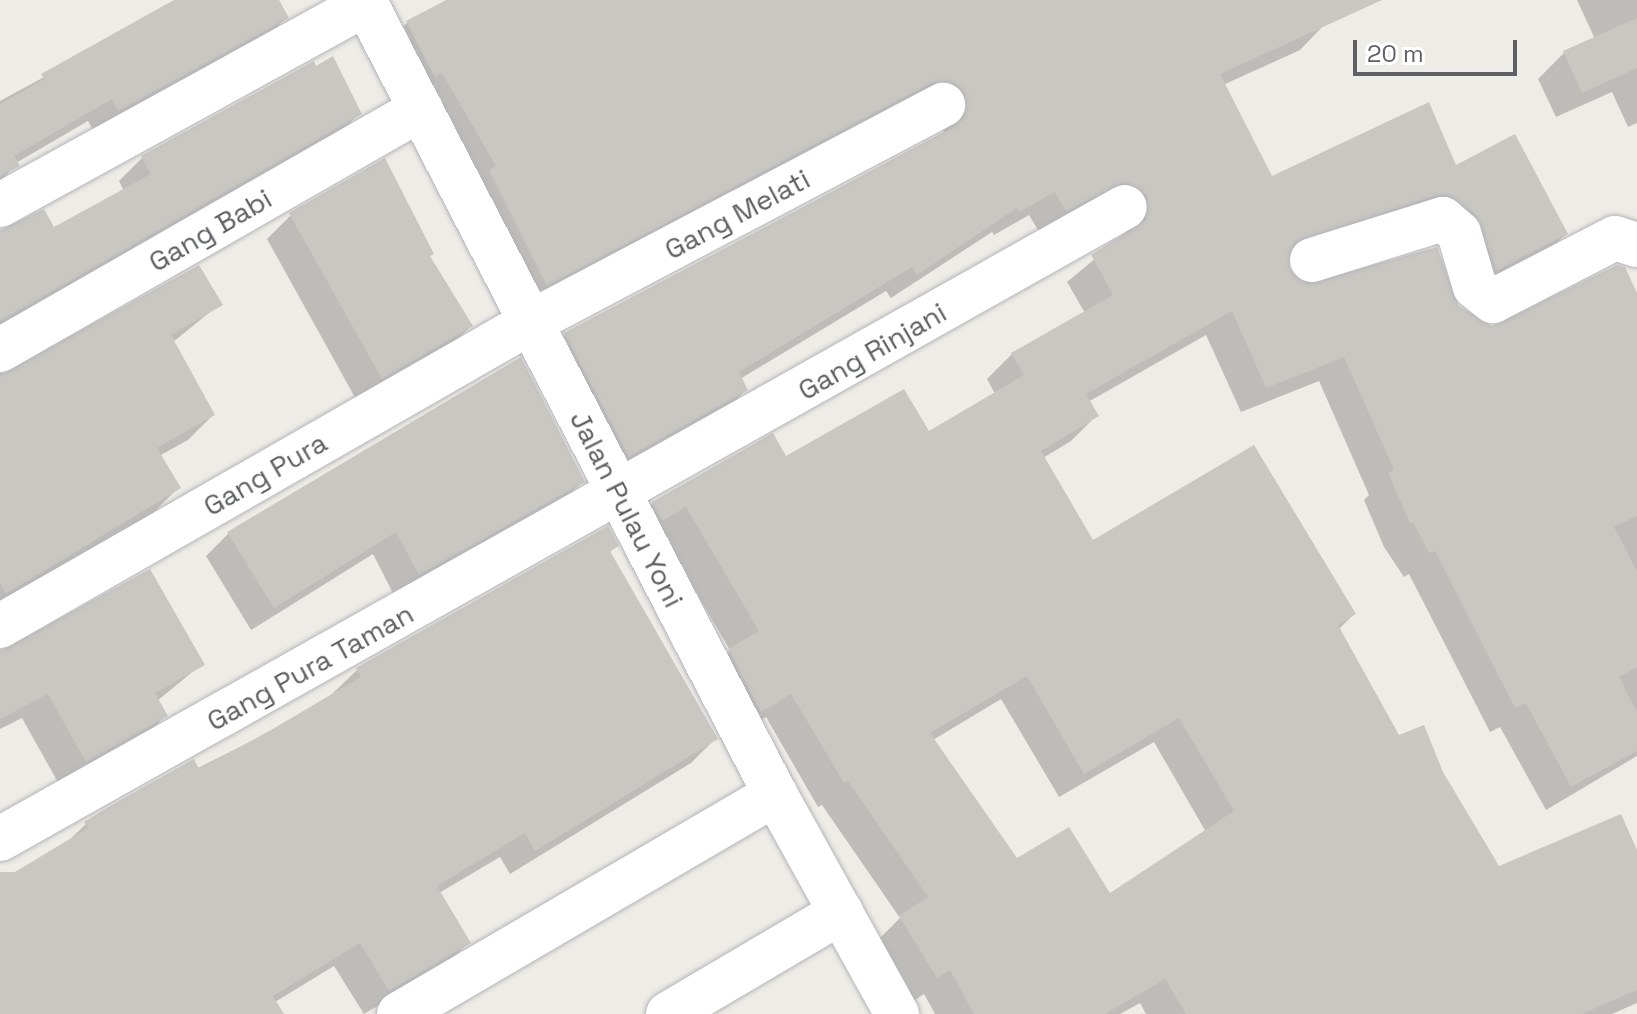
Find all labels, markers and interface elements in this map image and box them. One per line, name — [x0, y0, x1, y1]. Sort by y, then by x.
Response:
scale bar — [1357, 24, 1521, 74]
text: 20 m — [1367, 38, 1424, 69]
street label: Gang Melati — [659, 162, 815, 266]
street label: Gang Babi — [143, 181, 277, 279]
street label: Gang Rinjani — [792, 295, 952, 407]
street label: Jalan Pulau Yoni — [563, 405, 691, 613]
street label: Gang Pura — [197, 425, 333, 523]
street label: Gang Pura Taman — [201, 596, 419, 738]

